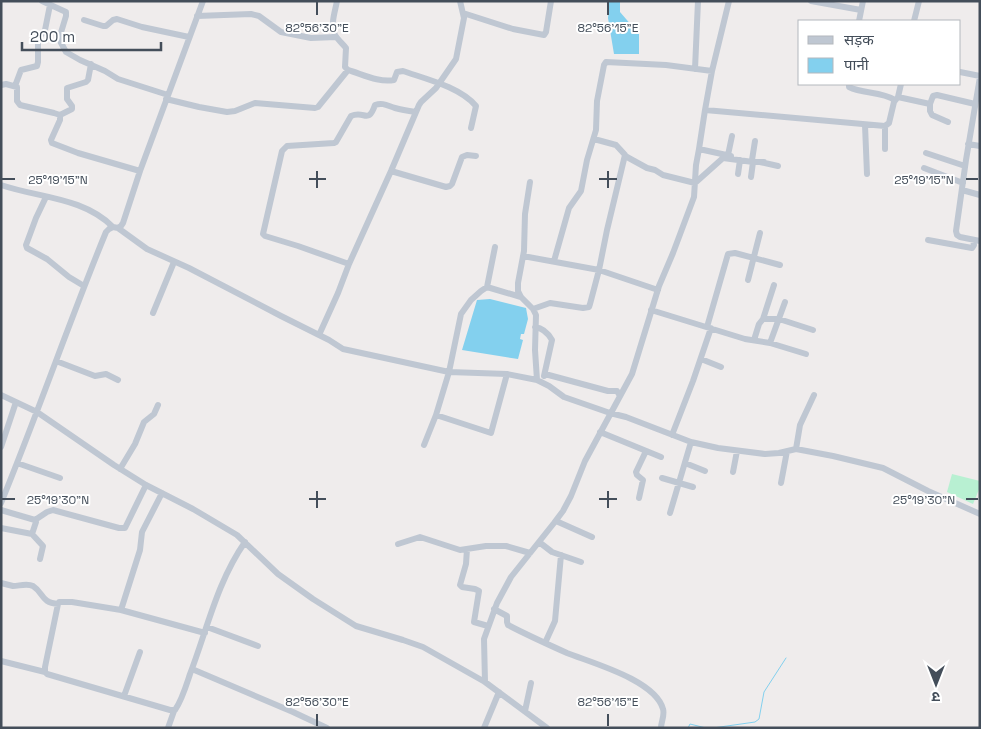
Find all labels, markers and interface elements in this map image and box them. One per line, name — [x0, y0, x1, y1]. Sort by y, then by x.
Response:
scale bar — [22, 20, 161, 52]
text: 82°56'30"E — [285, 20, 349, 36]
text: 82°56'15"E — [578, 20, 639, 36]
legend — [798, 20, 961, 85]
text: 200 m — [30, 27, 75, 46]
text: सड़क — [844, 30, 874, 49]
text: पानी — [844, 55, 870, 74]
text: 25°19'15"N — [28, 172, 88, 188]
text: 25°19'15"N — [894, 172, 954, 188]
text: 25°19'30"N — [27, 492, 89, 508]
text: 25°19'30"N — [893, 492, 955, 508]
north arrow — [911, 659, 961, 709]
text: उ — [931, 688, 940, 706]
text: 82°56'30"E — [285, 694, 349, 710]
text: 82°56'15"E — [578, 694, 639, 710]

